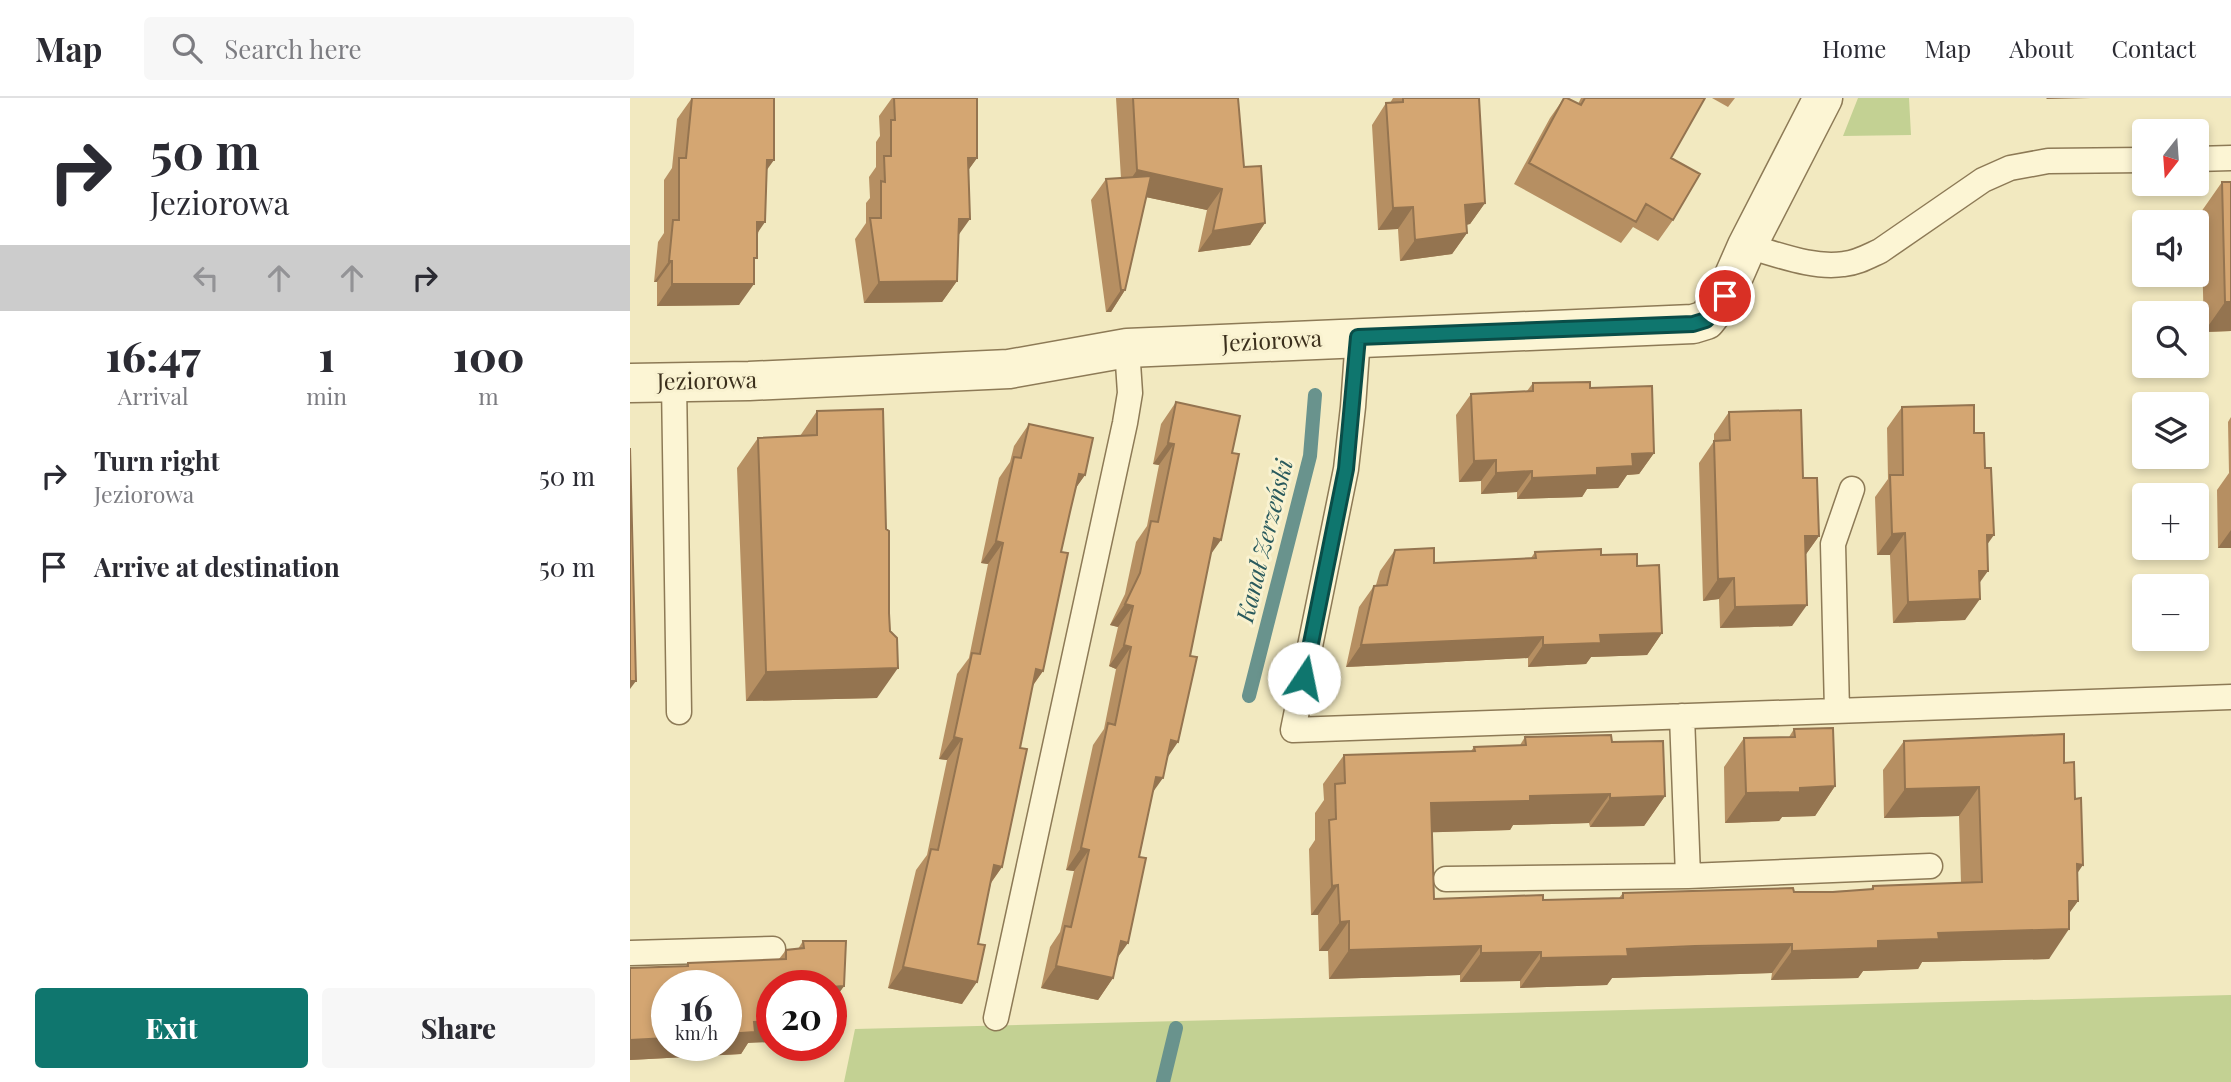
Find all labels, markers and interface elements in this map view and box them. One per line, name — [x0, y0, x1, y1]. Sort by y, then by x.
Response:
search box — [144, 17, 634, 80]
text: Map — [35, 26, 102, 70]
icon: search — [168, 29, 206, 67]
text: Search here — [224, 31, 362, 66]
text: Home — [1822, 32, 1886, 64]
text: Map — [1924, 32, 1971, 64]
text: About — [2009, 32, 2073, 64]
text: Contact — [2111, 32, 2196, 64]
text: 50 m — [150, 117, 260, 182]
north arrow — [2132, 119, 2208, 196]
map controls — [2132, 119, 2209, 651]
icon: right — [35, 126, 126, 217]
text: Jeziorowa — [150, 180, 290, 223]
button: sound — [2132, 210, 2209, 287]
icon: left — [187, 259, 225, 297]
icon: ahead — [260, 259, 298, 297]
icon: ahead — [333, 259, 371, 297]
icon: right — [406, 259, 444, 297]
pin — [1695, 266, 1755, 326]
icon: arrive — [1706, 277, 1744, 315]
button: search — [2132, 301, 2209, 378]
street label: Jeziorowa — [1220, 321, 1323, 358]
text: 16:47 — [106, 327, 201, 383]
text: 1 — [318, 327, 335, 383]
text: 100 — [453, 327, 524, 383]
street label: Jeziorowa — [656, 363, 758, 396]
text: Arrival — [118, 380, 189, 411]
text: min — [306, 380, 347, 411]
text: m — [478, 380, 499, 411]
button: layers — [2132, 392, 2209, 469]
text: Turn right — [94, 443, 220, 478]
water label: Kanał Zerzeński — [1227, 455, 1299, 626]
icon: right — [35, 457, 73, 495]
text: 50 m — [539, 458, 595, 493]
text: Jeziorowa — [94, 478, 194, 509]
button: + — [2132, 483, 2209, 560]
icon: arrive — [35, 548, 73, 586]
text: Arrive at destination — [94, 549, 340, 584]
text: 50 m — [539, 549, 595, 584]
button: − — [2132, 574, 2209, 651]
position arrow — [1267, 641, 1341, 715]
speed limit sign: 20 — [756, 970, 847, 1061]
text: 16 — [680, 983, 713, 1030]
button: Exit — [35, 988, 308, 1068]
button: Share — [322, 988, 595, 1068]
text: km/h — [675, 1021, 718, 1045]

